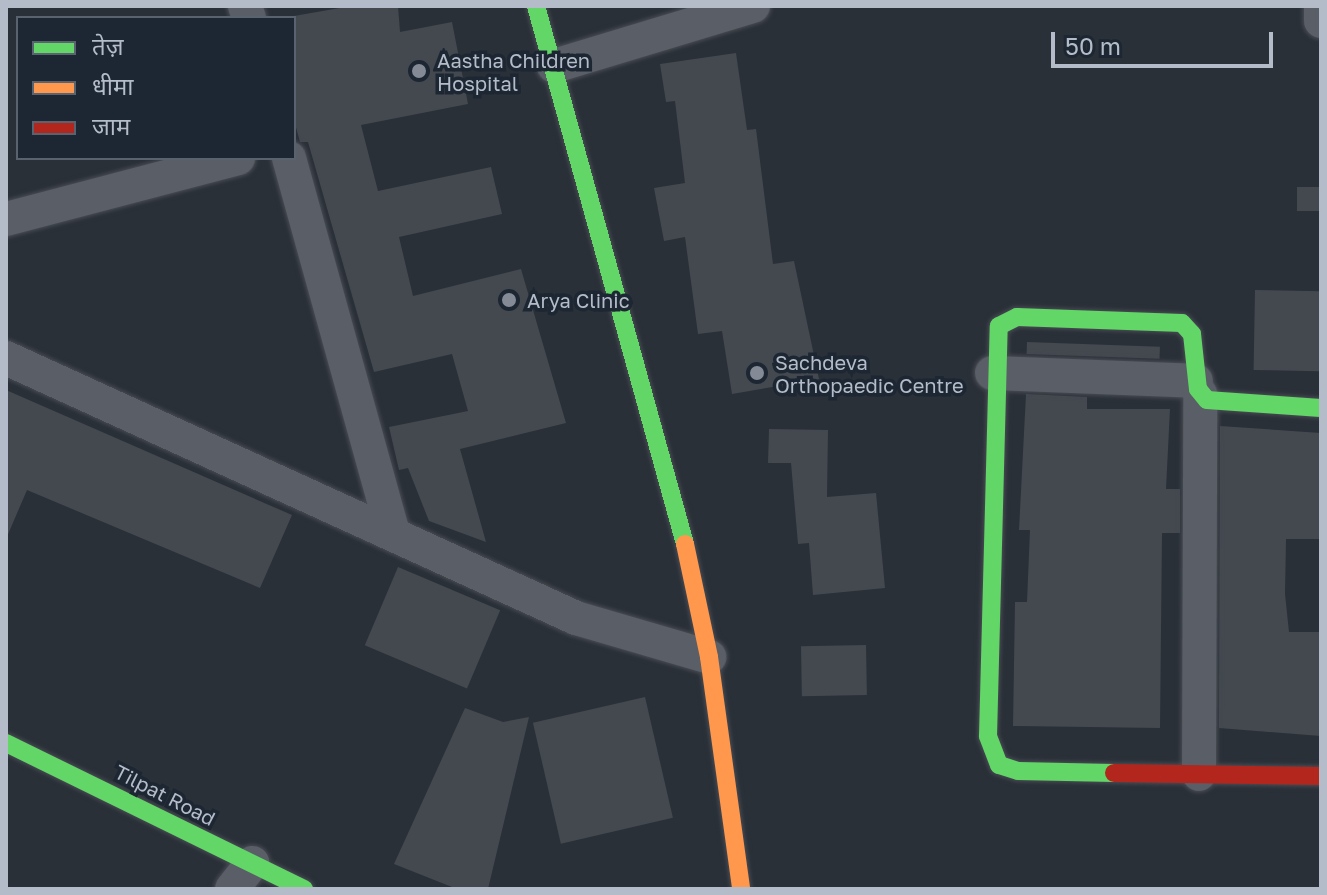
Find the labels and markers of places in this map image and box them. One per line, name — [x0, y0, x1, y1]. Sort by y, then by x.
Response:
place label: Aastha Children Hospital — [437, 48, 590, 95]
marker: Aastha Children Hospital — [408, 60, 430, 82]
place label: Arya Clinic — [527, 288, 630, 312]
marker: Arya Clinic — [498, 289, 520, 311]
place label: Sachdeva Orthopaedic Centre — [775, 350, 964, 397]
marker: Sachdeva Orthopaedic Centre — [746, 362, 768, 384]

